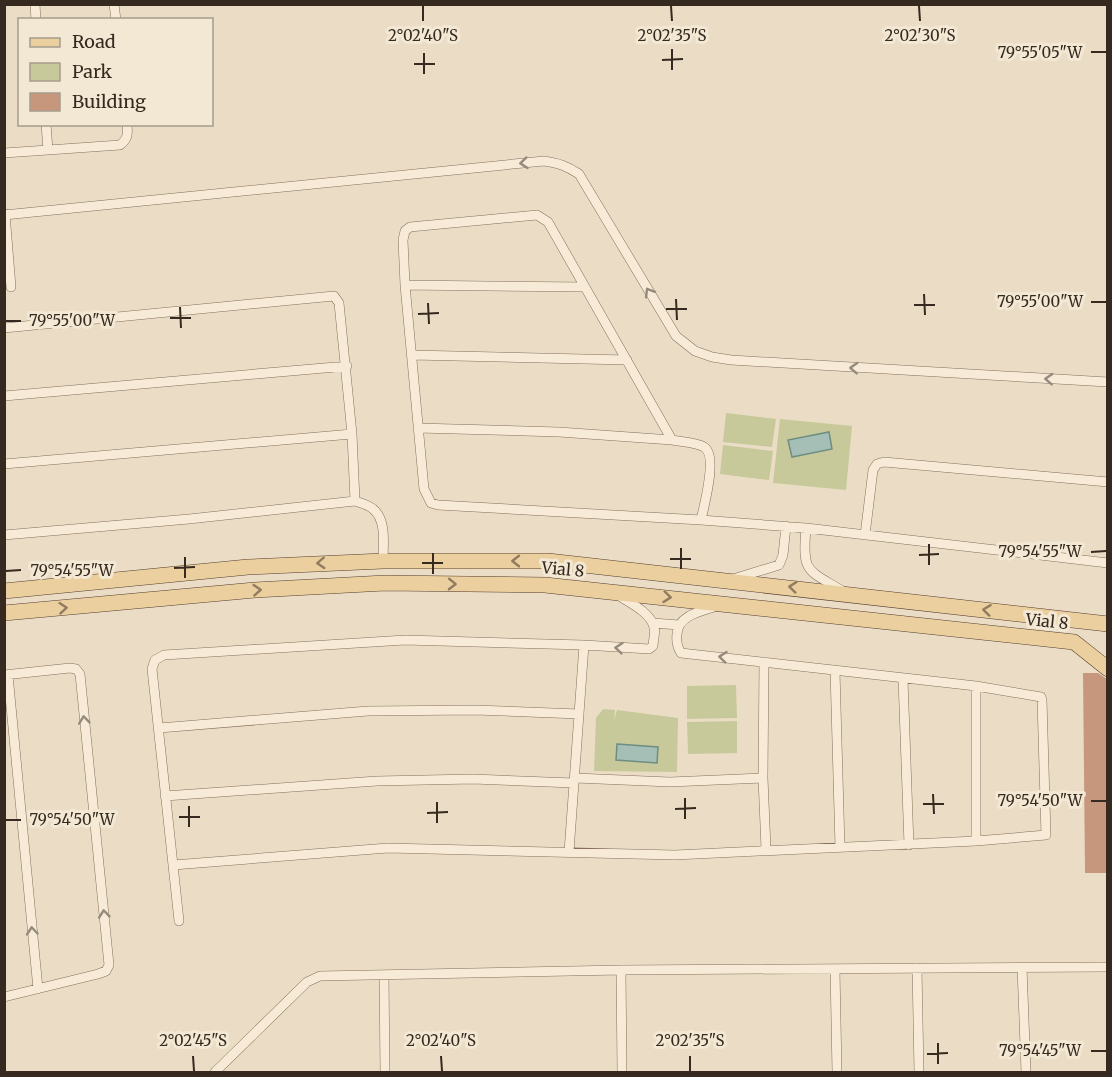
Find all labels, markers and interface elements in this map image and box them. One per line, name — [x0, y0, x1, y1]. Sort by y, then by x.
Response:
legend — [18, 18, 213, 126]
text: 2°02'40"S — [388, 26, 458, 45]
text: 2°02'35"S — [638, 26, 707, 45]
text: 2°02'30"S — [885, 26, 955, 45]
text: Road — [72, 30, 116, 53]
text: 79°55'05"W — [998, 43, 1083, 62]
text: Park — [72, 60, 113, 83]
text: Building — [72, 90, 146, 113]
one-way arrow — [520, 156, 529, 169]
one-way arrow — [645, 288, 656, 298]
text: 79°55'00"W — [997, 292, 1084, 311]
text: 79°55'00"W — [29, 311, 116, 330]
one-way arrow — [850, 361, 859, 374]
one-way arrow — [1045, 372, 1054, 385]
text: 79°54'55"W — [998, 542, 1083, 561]
one-way arrow — [511, 555, 520, 567]
one-way arrow — [316, 557, 325, 570]
street label: Vial 8 — [540, 557, 585, 581]
text: 79°54'55"W — [30, 561, 115, 580]
one-way arrow — [447, 577, 456, 590]
one-way arrow — [789, 582, 798, 594]
one-way arrow — [252, 584, 261, 597]
one-way arrow — [662, 591, 672, 603]
one-way arrow — [58, 602, 67, 615]
one-way arrow — [982, 604, 991, 616]
street label: Vial 8 — [1024, 609, 1069, 633]
one-way arrow — [614, 642, 623, 655]
one-way arrow — [718, 651, 727, 664]
one-way arrow — [78, 715, 91, 724]
text: 79°54'50"W — [998, 791, 1083, 810]
text: 79°54'50"W — [30, 810, 115, 829]
one-way arrow — [98, 909, 111, 918]
one-way arrow — [26, 927, 39, 936]
text: 2°02'45"S — [159, 1031, 227, 1050]
text: 2°02'40"S — [406, 1031, 476, 1050]
text: 2°02'35"S — [656, 1031, 725, 1050]
text: 79°54'45"W — [999, 1041, 1082, 1060]

